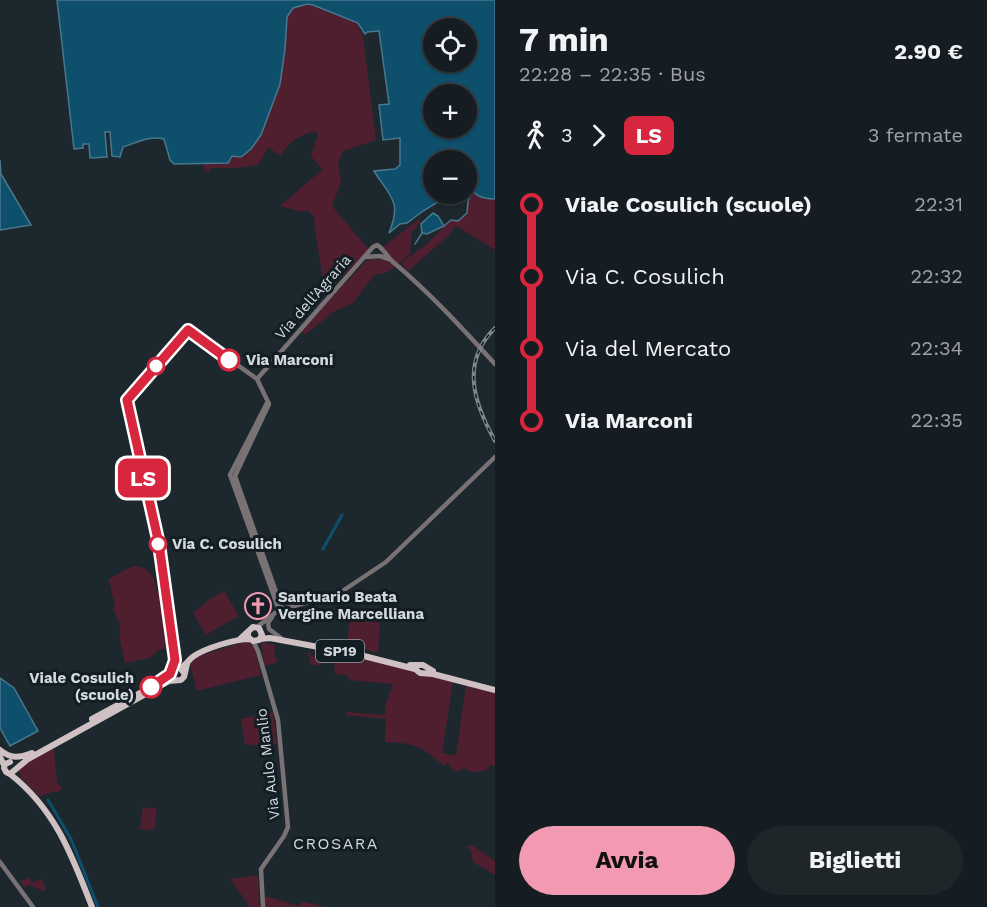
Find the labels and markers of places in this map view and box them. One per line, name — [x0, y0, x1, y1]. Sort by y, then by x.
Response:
marker: Via Marconi — [218, 349, 240, 371]
place label: Via Marconi — [246, 351, 333, 369]
unlabelled marker — [147, 357, 165, 375]
marker: Via C. Cosulich — [149, 535, 167, 553]
place label: Via C. Cosulich — [172, 535, 282, 553]
place label: Santuario Beata Vergine Marcelliana — [278, 588, 424, 623]
church icon: Santuario Beata Vergine Marcelliana — [243, 591, 273, 621]
place label: Viale Cosulich (scuole) — [29, 669, 134, 704]
marker: Viale Cosulich (scuole) — [140, 676, 162, 698]

